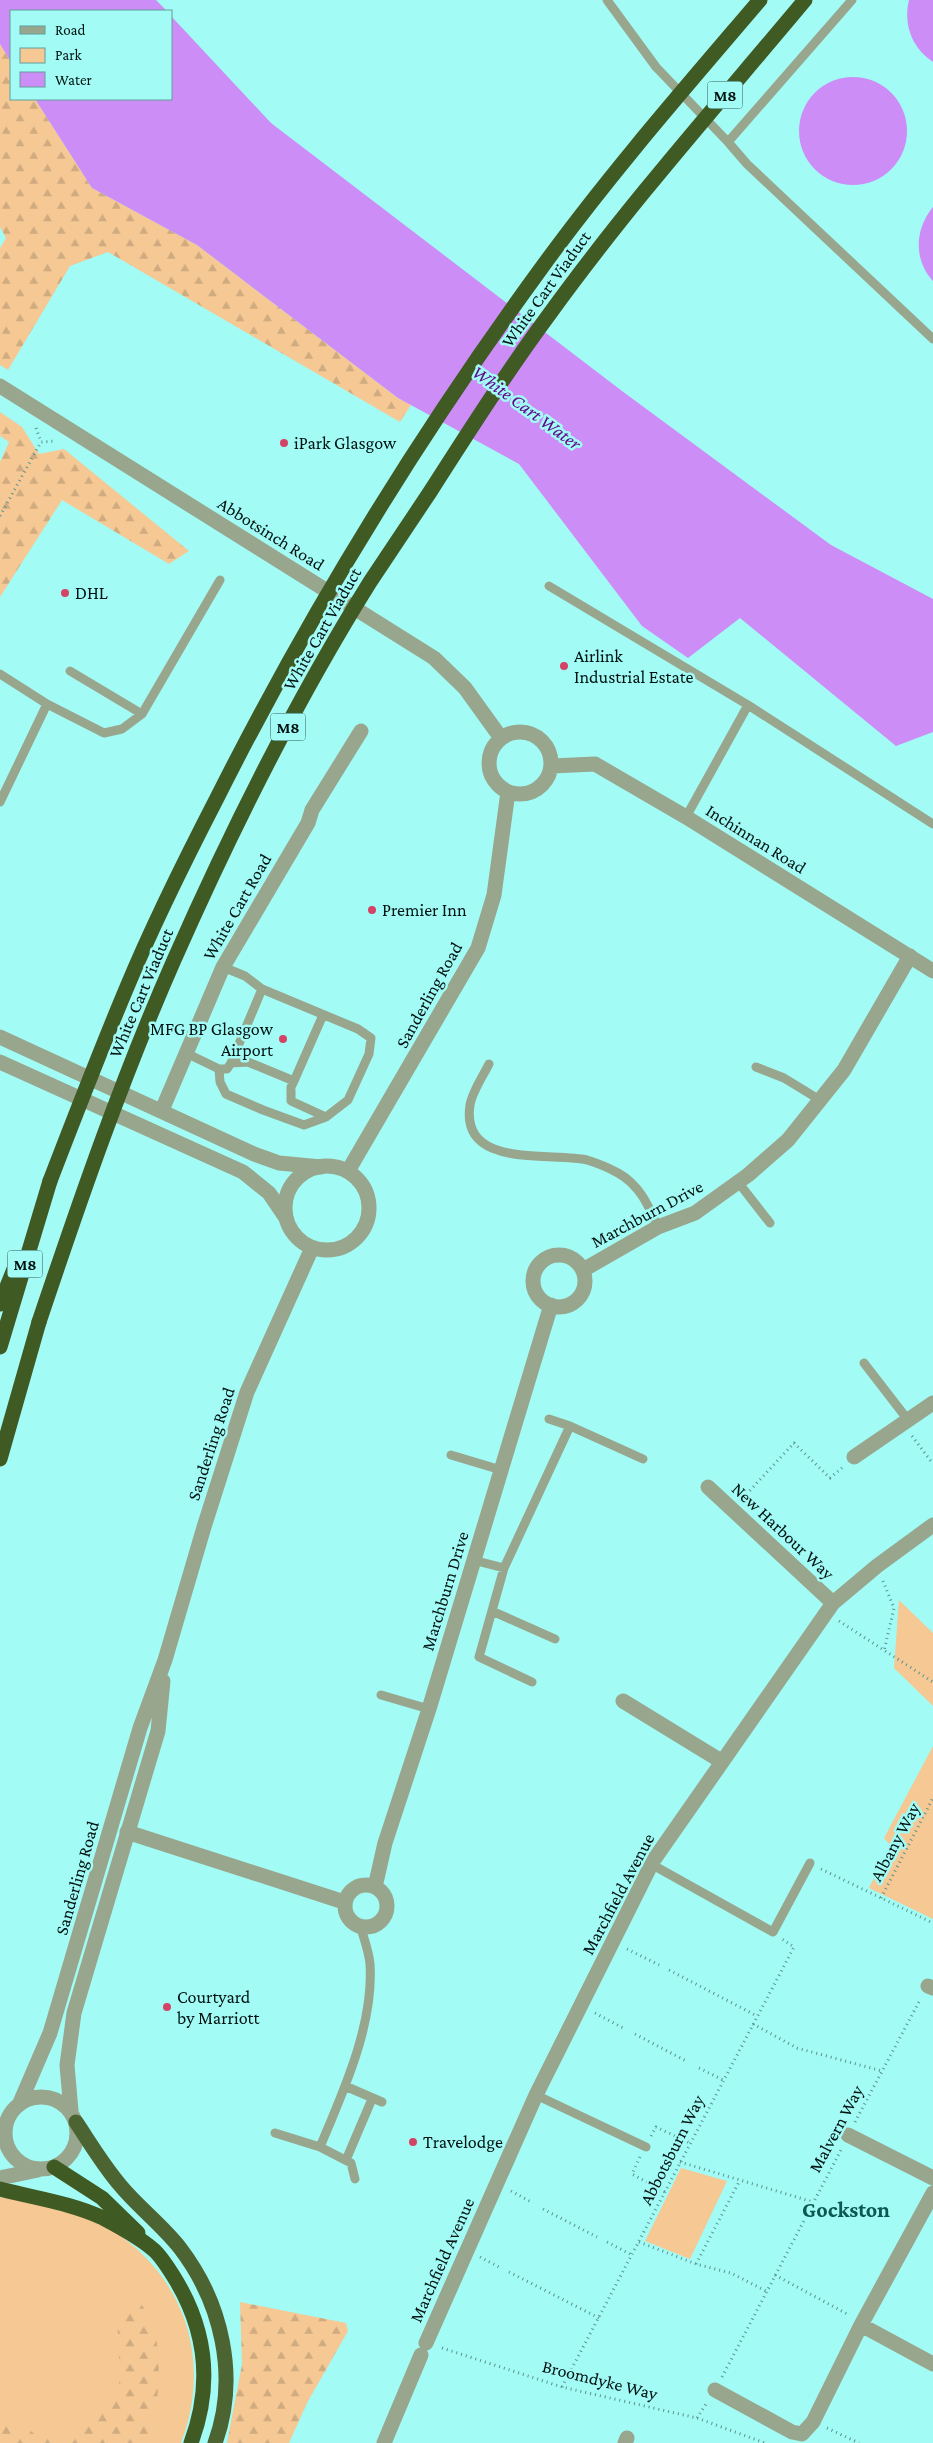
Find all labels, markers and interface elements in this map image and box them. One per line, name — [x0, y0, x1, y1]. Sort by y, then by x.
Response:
legend — [10, 10, 172, 100]
text: Road — [55, 22, 86, 38]
text: Park — [55, 47, 82, 63]
text: Water — [55, 72, 92, 88]
road number: M8 — [708, 82, 742, 108]
street label: White Cart Viaduct — [497, 226, 595, 351]
water label: White Cart Water — [468, 361, 586, 455]
place label: iPark Glasgow — [294, 433, 397, 453]
marker: iPark Glasgow — [278, 437, 290, 449]
street label: Abbotsinch Road — [214, 493, 328, 575]
street label: White Cart Viaduct — [279, 563, 366, 694]
place label: DHL — [75, 583, 108, 603]
marker: DHL — [59, 587, 71, 599]
place label: Airlink Industrial Estate — [574, 646, 694, 687]
marker: Airlink Industrial Estate — [558, 660, 570, 672]
road number: M8 — [270, 714, 306, 740]
street label: Inchinnan Road — [702, 800, 810, 878]
street label: White Cart Road — [199, 850, 276, 964]
place label: Premier Inn — [382, 900, 467, 920]
marker: Premier Inn — [366, 904, 378, 916]
street label: White Cart Viaduct — [105, 925, 178, 1060]
street label: Sanderling Road — [392, 938, 467, 1051]
place label: MFG BP Glasgow Airport — [150, 1019, 274, 1060]
marker: MFG BP Glasgow Airport — [277, 1033, 289, 1045]
street label: Marchburn Drive — [588, 1176, 706, 1252]
road number: M8 — [8, 1250, 42, 1278]
street label: Sanderling Road — [183, 1384, 239, 1503]
street label: New Harbour Way — [728, 1479, 839, 1584]
street label: Marchburn Drive — [417, 1529, 473, 1653]
street label: Albany Way — [866, 1799, 924, 1885]
street label: Sanderling Road — [51, 1818, 103, 1937]
street label: Marchfield Avenue — [578, 1830, 658, 1958]
place label: Courtyard by Marriott — [177, 1987, 261, 2028]
marker: Courtyard by Marriott — [161, 2001, 173, 2013]
street label: Malvern Way — [805, 2081, 868, 2176]
street label: Abbotsburn Way — [636, 2091, 709, 2208]
place label: Travelodge — [423, 2132, 503, 2152]
marker: Travelodge — [407, 2136, 419, 2148]
street label: Marchfield Avenue — [406, 2194, 479, 2325]
district label: Gockston — [802, 2197, 890, 2222]
street label: Broomdyke Way — [540, 2356, 660, 2404]

